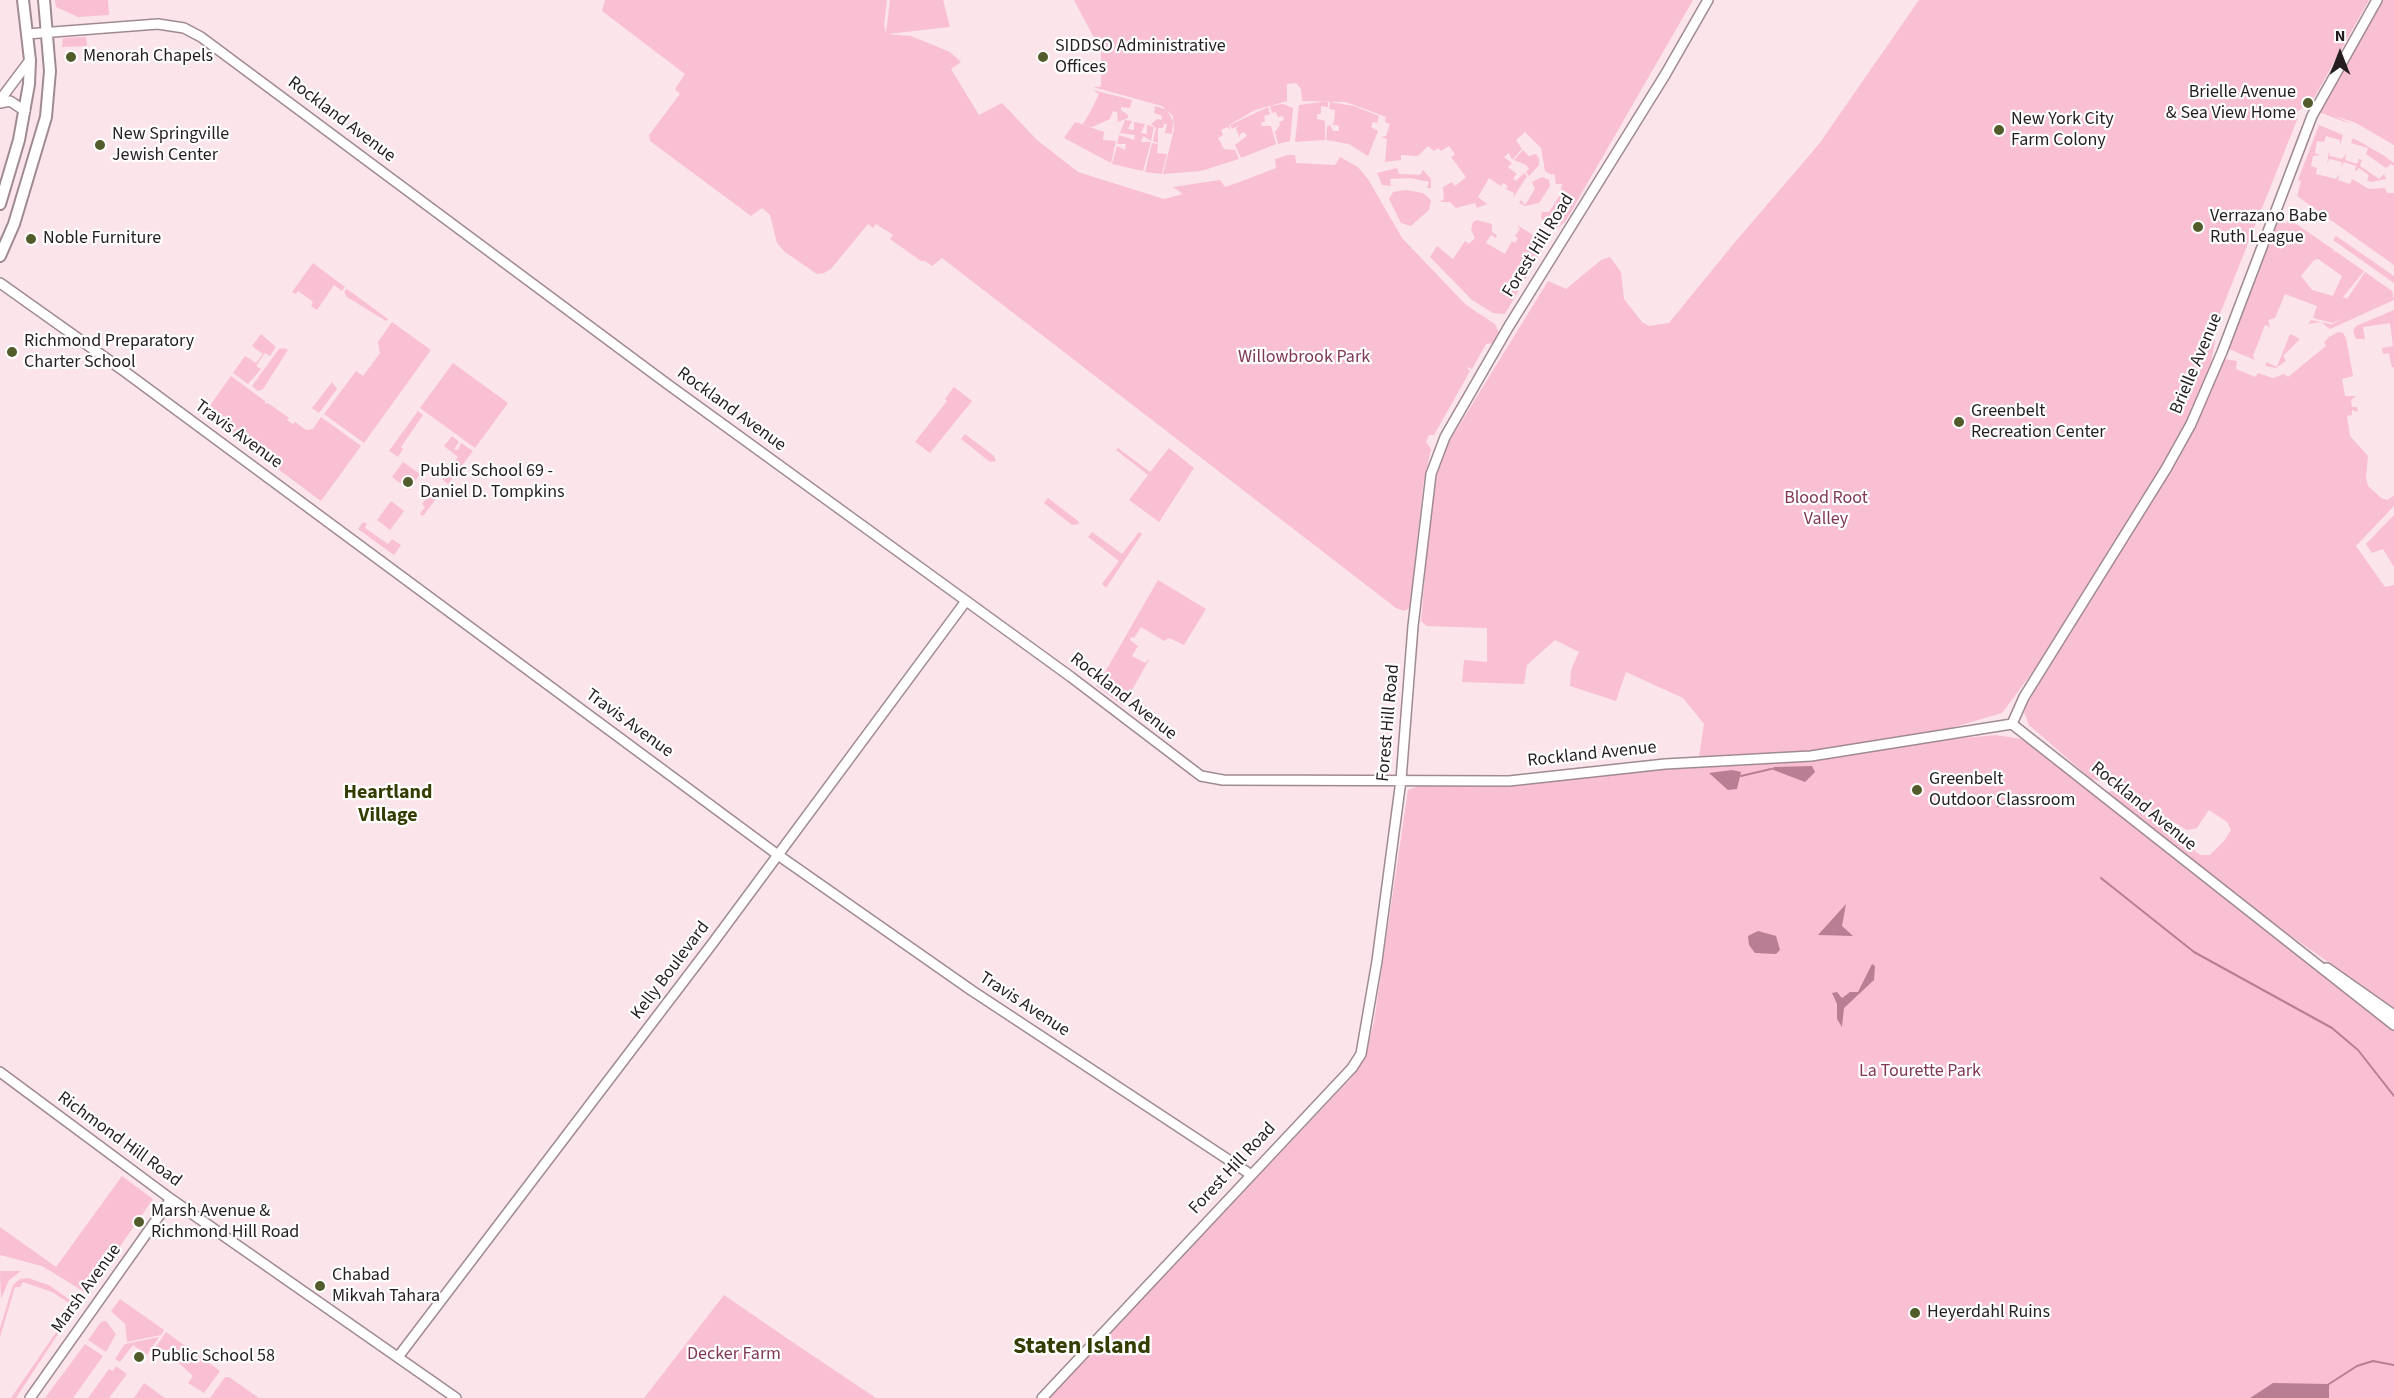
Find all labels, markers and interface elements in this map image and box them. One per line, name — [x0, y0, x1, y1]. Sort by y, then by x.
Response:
north arrow — [2310, 24, 2370, 84]
text: N — [2335, 25, 2345, 47]
place label: SIDDSO Administrative Offices — [1055, 36, 1226, 78]
place label: Menorah Chapels — [83, 46, 213, 68]
marker: Menorah Chapels — [64, 50, 78, 64]
marker: SIDDSO Administrative Offices — [1036, 50, 1050, 64]
street label: Rockland Avenue — [283, 72, 399, 168]
place label: Brielle Avenue & Sea View Home — [2166, 82, 2296, 124]
marker: Brielle Avenue & Sea View Home — [2301, 96, 2315, 110]
place label: New York City Farm Colony — [2011, 109, 2114, 152]
marker: New York City Farm Colony — [1992, 123, 2006, 137]
place label: New Springville Jewish Center — [112, 124, 229, 166]
marker: New Springville Jewish Center — [93, 138, 107, 152]
street label: Forest Hill Road — [1499, 190, 1579, 302]
place label: Verrazano Babe Ruth League — [2210, 206, 2327, 248]
marker: Verrazano Babe Ruth League — [2191, 220, 2205, 234]
place label: Noble Furniture — [43, 228, 161, 250]
marker: Noble Furniture — [24, 232, 38, 246]
street label: Brielle Avenue — [2166, 310, 2228, 418]
place label: Richmond Preparatory Charter School — [24, 331, 194, 374]
marker: Richmond Preparatory Charter School — [5, 345, 19, 359]
park label: Willowbrook Park — [1238, 347, 1370, 369]
street label: Rockland Avenue — [672, 363, 790, 457]
street label: Travis Avenue — [190, 396, 286, 474]
place label: Greenbelt Recreation Center — [1971, 401, 2106, 444]
marker: Greenbelt Recreation Center — [1952, 415, 1966, 429]
place label: Public School 69 - Daniel D. Tompkins — [420, 461, 565, 504]
marker: Public School 69 - Daniel D. Tompkins — [401, 475, 415, 489]
park label: Blood Root Valley — [1784, 488, 1868, 530]
street label: Rockland Avenue — [1065, 649, 1181, 745]
street label: Forest Hill Road — [1373, 663, 1405, 783]
street label: Travis Avenue — [581, 685, 677, 763]
street label: Rockland Avenue — [1526, 737, 1658, 773]
street label: Rockland Avenue — [2086, 758, 2200, 856]
place label: Greenbelt Outdoor Classroom — [1929, 769, 2075, 812]
district label: Heartland Village — [344, 782, 432, 829]
marker: Greenbelt Outdoor Classroom — [1910, 783, 1924, 797]
street label: Kelly Boulevard — [627, 918, 715, 1024]
street label: Travis Avenue — [975, 968, 1073, 1042]
park label: La Tourette Park — [1859, 1061, 1981, 1083]
street label: Richmond Hill Road — [53, 1088, 185, 1192]
street label: Forest Hill Road — [1185, 1119, 1281, 1219]
place label: Marsh Avenue & Richmond Hill Road — [151, 1201, 299, 1244]
marker: Marsh Avenue & Richmond Hill Road — [132, 1215, 146, 1229]
street label: Marsh Avenue — [47, 1240, 127, 1338]
place label: Chabad Mikvah Tahara — [332, 1265, 440, 1308]
marker: Chabad Mikvah Tahara — [313, 1279, 327, 1293]
place label: Heyerdahl Ruins — [1927, 1302, 2050, 1324]
marker: Heyerdahl Ruins — [1908, 1306, 1922, 1320]
district label: Staten Island — [1013, 1334, 1151, 1362]
park label: Decker Farm — [687, 1344, 781, 1366]
place label: Public School 58 — [151, 1346, 275, 1368]
marker: Public School 58 — [132, 1350, 146, 1364]

